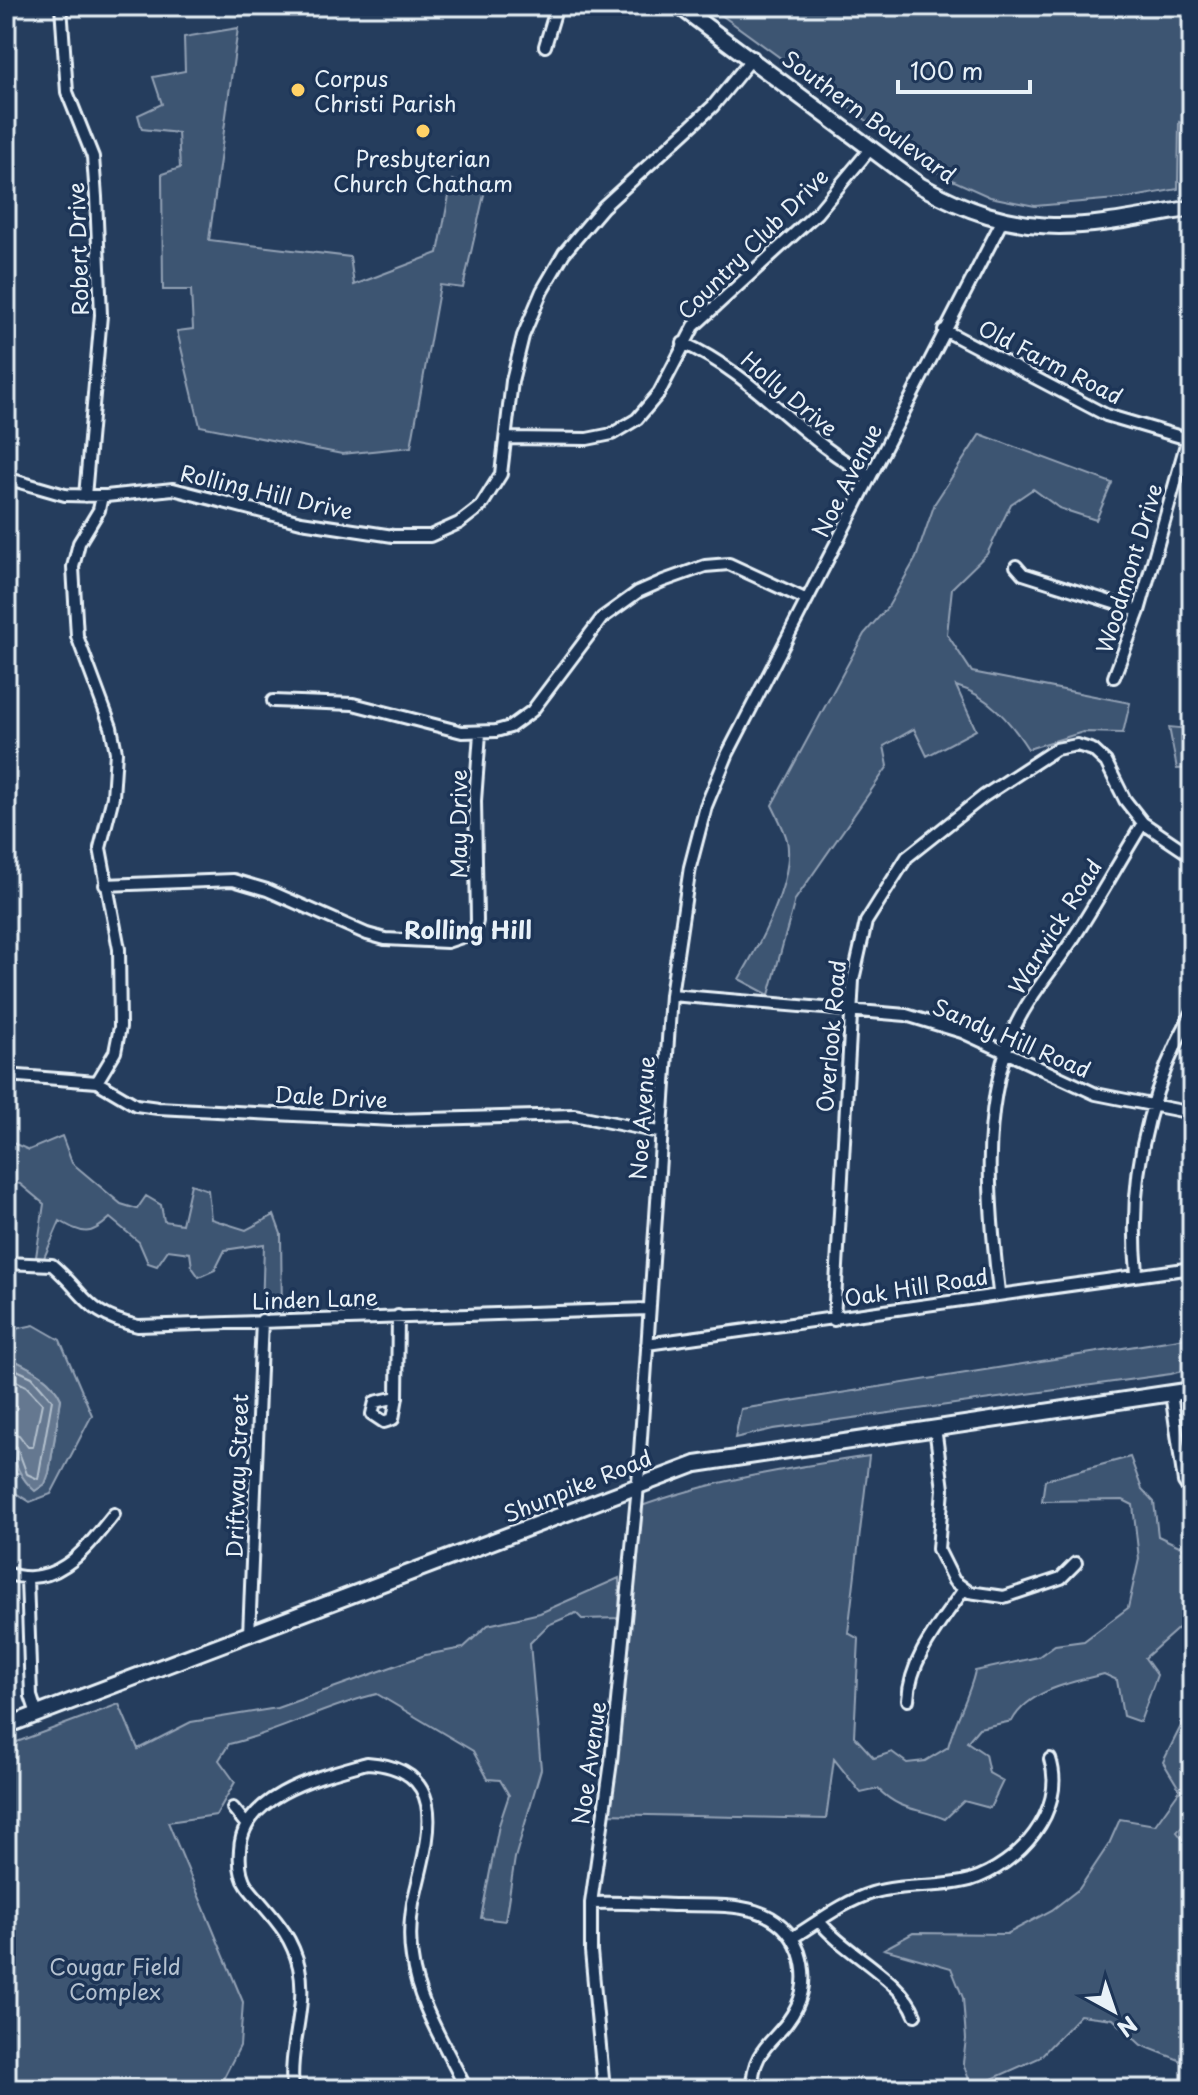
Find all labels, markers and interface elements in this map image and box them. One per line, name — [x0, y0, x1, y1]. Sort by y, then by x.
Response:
street label: Southern Boulevard — [776, 42, 964, 190]
scale bar — [898, 44, 1030, 94]
text: 100 m — [910, 52, 983, 88]
place label: Corpus Christi Parish — [314, 61, 457, 119]
marker: Corpus Christi Parish — [289, 81, 307, 99]
marker: Presbyterian Church Chatham — [414, 122, 432, 140]
place label: Presbyterian Church Chatham — [333, 141, 513, 199]
street label: Country Club Drive — [669, 160, 835, 326]
street label: Robert Drive — [58, 182, 96, 316]
street label: Old Farm Road — [973, 310, 1129, 412]
street label: Holly Drive — [734, 343, 846, 443]
street label: Noe Avenue — [803, 417, 889, 543]
street label: Rolling Hill Drive — [177, 455, 357, 527]
street label: Woodmont Drive — [1086, 479, 1170, 657]
street label: May Drive — [441, 769, 474, 879]
street label: Warwick Road — [999, 852, 1109, 1000]
district label: Rolling Hill — [404, 911, 532, 947]
street label: Overlook Road — [807, 958, 853, 1114]
street label: Sandy Hill Road — [928, 989, 1096, 1085]
street label: Noe Avenue — [620, 1055, 662, 1181]
street label: Dale Drive — [274, 1077, 388, 1115]
street label: Oak Hill Road — [842, 1258, 990, 1314]
street label: Linden Lane — [251, 1279, 379, 1317]
street label: Driftway Street — [217, 1393, 255, 1559]
street label: Shunpike Road — [498, 1440, 656, 1530]
street label: Noe Avenue — [563, 1699, 613, 1827]
park label: Cougar Field Complex — [49, 1949, 181, 2007]
north arrow — [1074, 1971, 1154, 2051]
text: N — [1111, 2009, 1145, 2046]

